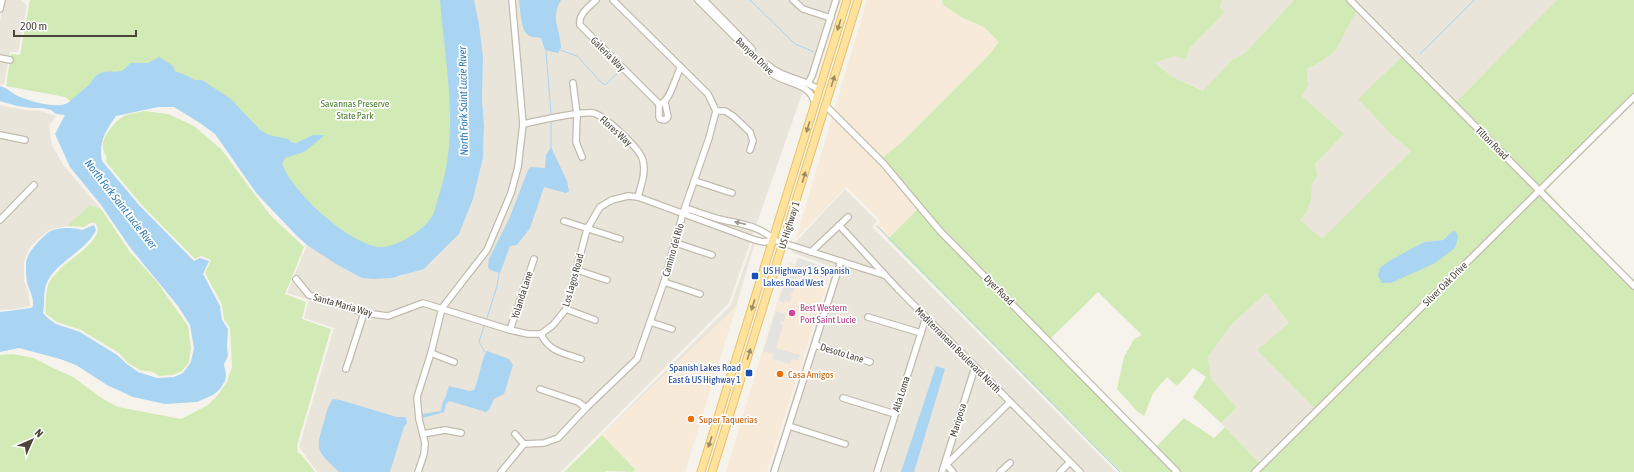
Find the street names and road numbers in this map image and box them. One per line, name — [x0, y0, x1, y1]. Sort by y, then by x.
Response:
street label: Galeria Way — [589, 35, 627, 73]
street label: Banyan Drive — [734, 35, 777, 77]
street label: Flores Way — [598, 114, 634, 148]
street label: Tilton Road — [1473, 124, 1511, 162]
street label: US Highway 1 — [777, 199, 802, 250]
street label: Camino del Rio — [660, 222, 686, 278]
street label: Los Lagos Road — [560, 252, 586, 308]
street label: Silver Oak Drive — [1421, 259, 1470, 308]
street label: Yolanda Lane — [509, 269, 535, 320]
street label: Dyer Road — [982, 273, 1016, 307]
street label: Santa Maria Way — [312, 291, 374, 319]
street label: Mediterranean Boulevard North — [913, 305, 1003, 395]
street label: Desoto Lane — [819, 341, 866, 365]
street label: Alta Loma — [890, 374, 912, 413]
street label: Mariposa — [948, 402, 968, 438]

